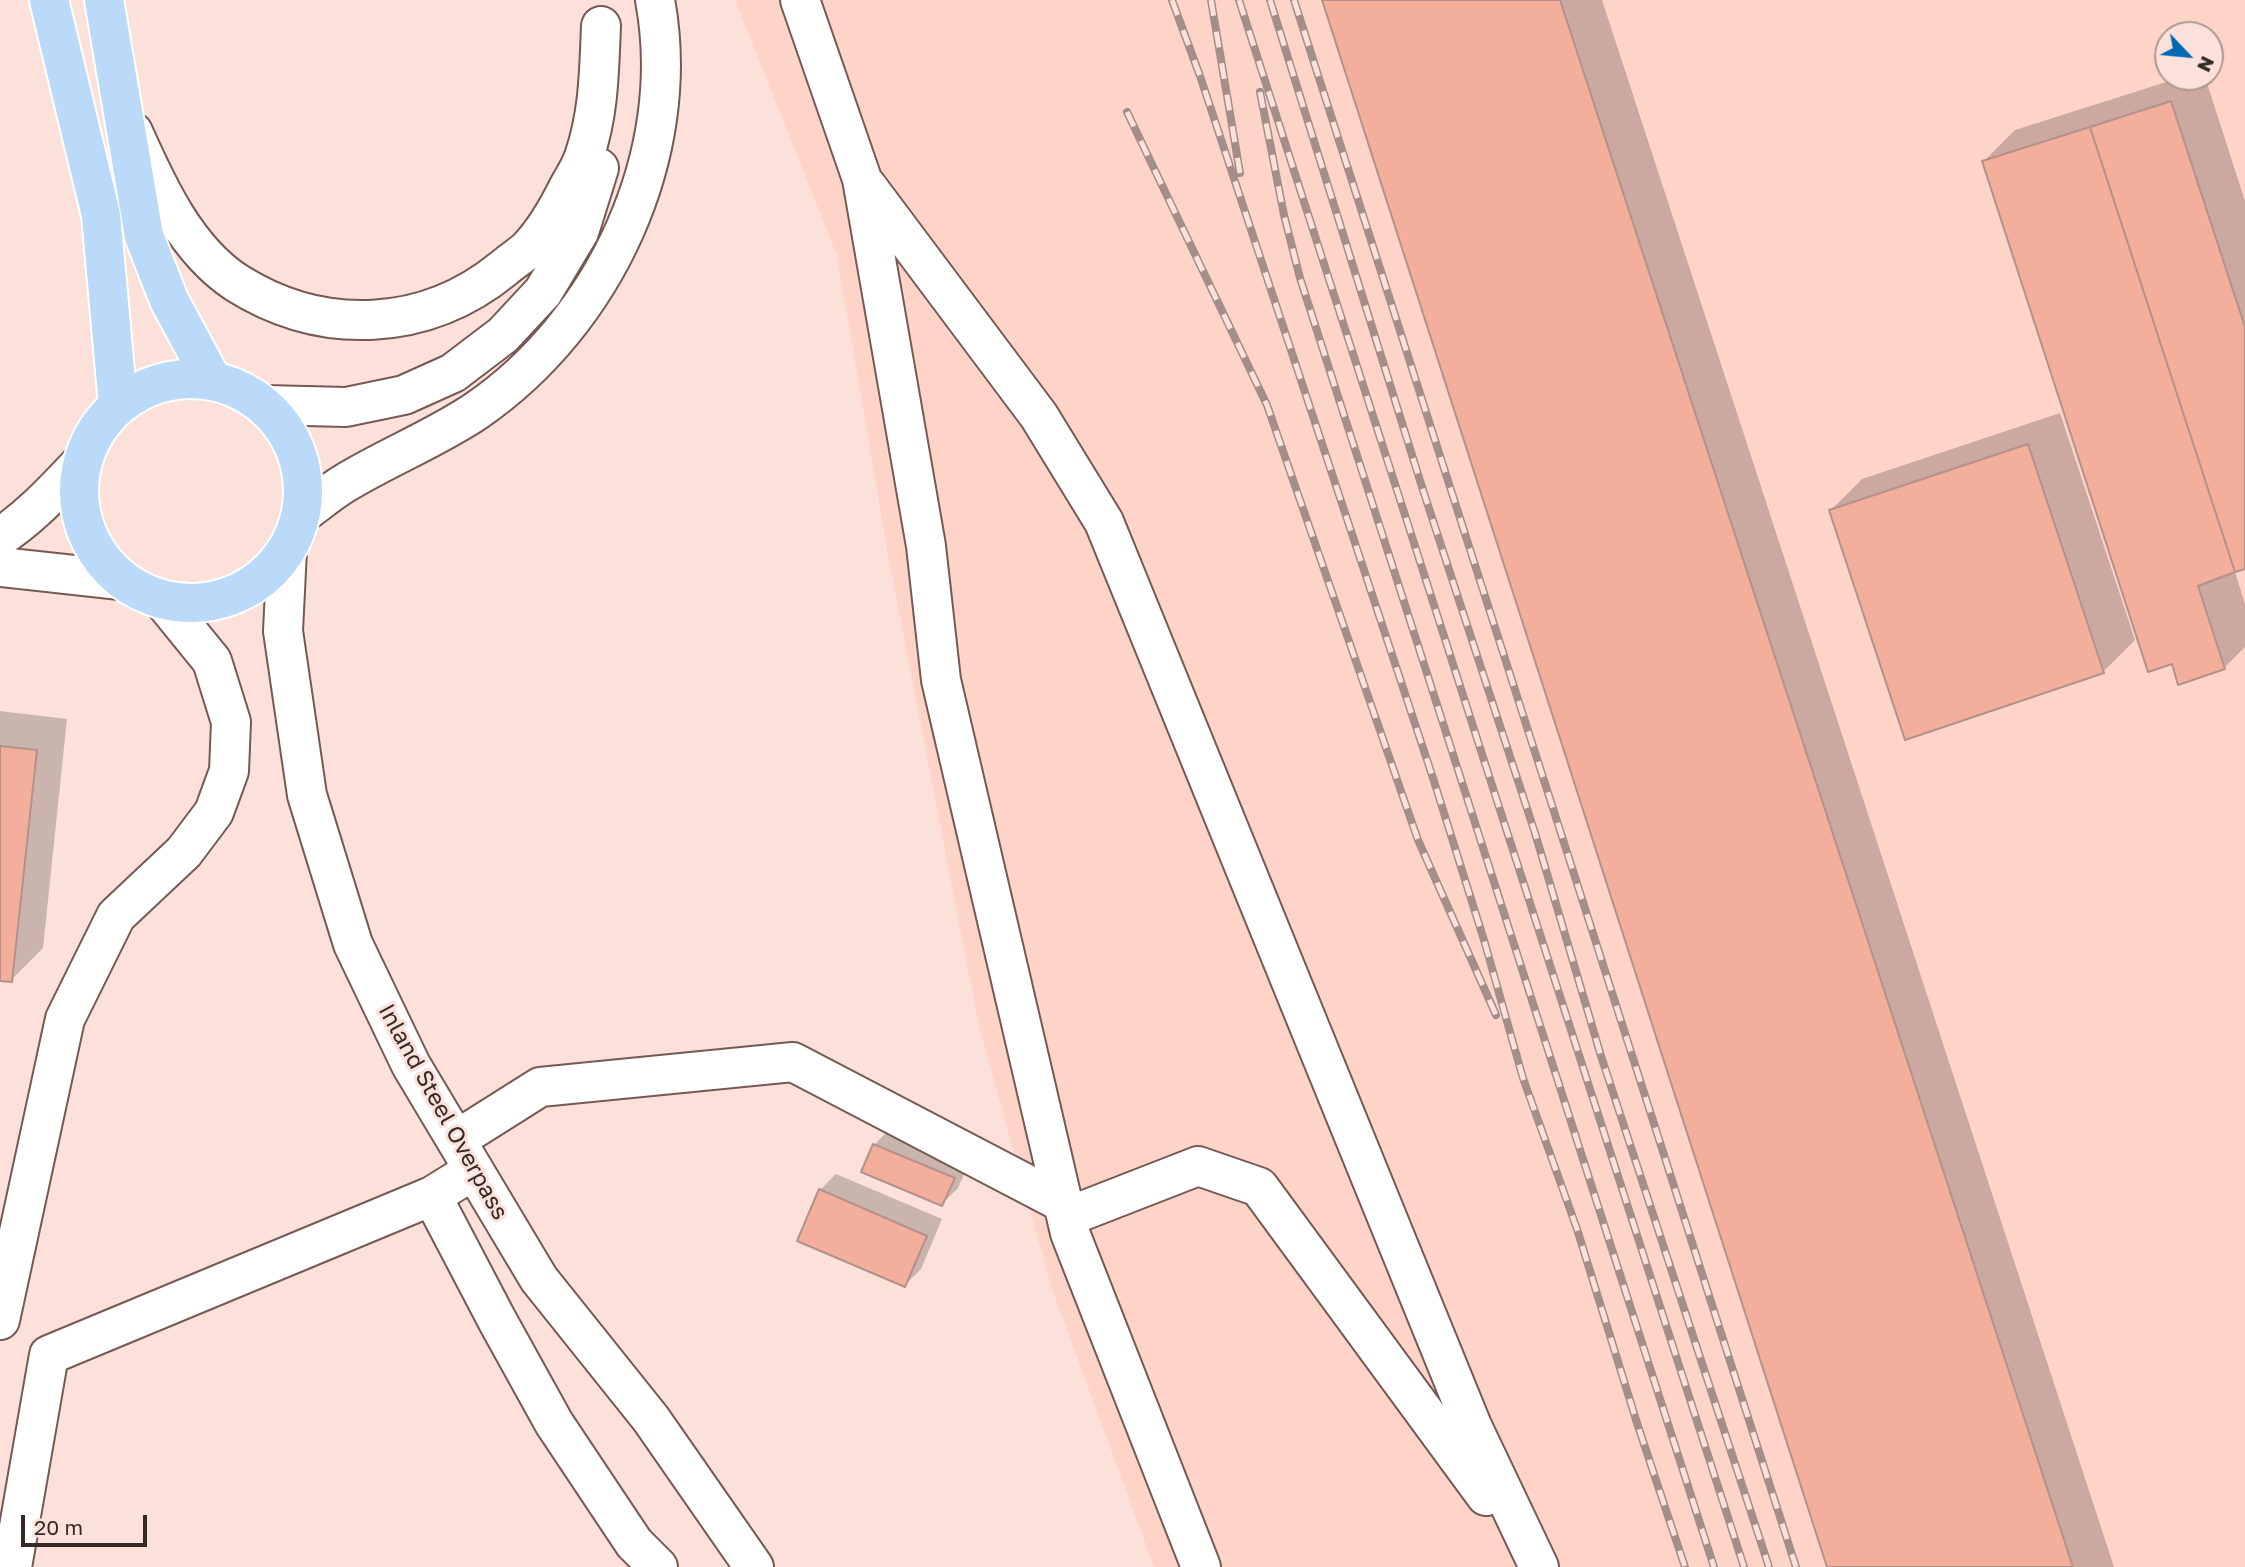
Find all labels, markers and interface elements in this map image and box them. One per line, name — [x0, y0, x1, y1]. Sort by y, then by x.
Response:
north arrow — [2154, 21, 2224, 91]
text: N — [2193, 53, 2220, 76]
street label: Inland Steel Overpass — [372, 999, 514, 1225]
scale bar — [24, 1500, 150, 1544]
text: 20 m — [34, 1514, 83, 1540]

